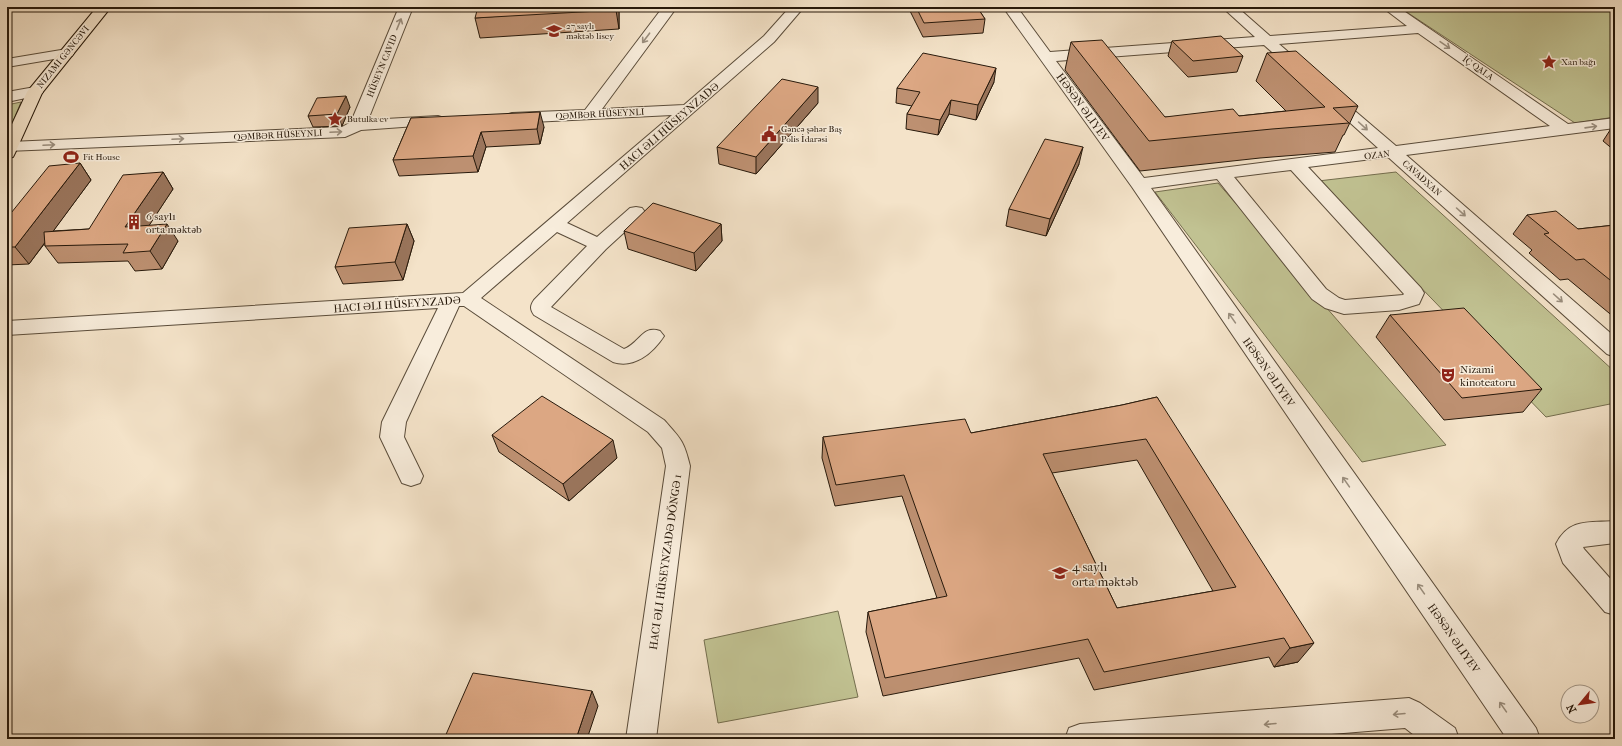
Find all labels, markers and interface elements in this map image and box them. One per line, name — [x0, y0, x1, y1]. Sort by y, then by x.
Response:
one-way arrow — [396, 19, 403, 31]
place label: 27 saylı məktəb-lisey — [566, 21, 615, 41]
school or university icon: 27 saylı məktəb-lisey — [545, 22, 563, 40]
street label: NIZAMI GƏNCƏVI — [35, 23, 92, 90]
street label: HÜSEYN CAVID — [365, 33, 399, 99]
one-way arrow — [642, 33, 651, 44]
one-way arrow — [1439, 41, 1450, 49]
place icon: Xan bağı — [1540, 53, 1558, 71]
street label: İÇ QALA — [1461, 54, 1496, 82]
place label: Xan bağı — [1561, 57, 1596, 67]
street label: HƏSƏN ƏLIYEV — [1053, 71, 1112, 145]
street label: HACI ƏLI HÜSEYNZADƏ — [617, 80, 722, 173]
street label: QƏMBƏR HÜSEYNLI — [555, 107, 645, 121]
place icon: Butulka ev — [326, 110, 344, 128]
place label: Butulka ev — [347, 114, 389, 124]
one-way arrow — [1358, 121, 1368, 130]
one-way arrow — [1584, 123, 1597, 130]
place label: Gəncə şəhər Baş Polis İdarəsi — [781, 124, 843, 144]
public building icon: Gəncə şəhər Baş Polis İdarəsi — [760, 125, 778, 143]
street label: QƏMBƏR HÜSEYNLI — [233, 128, 323, 142]
one-way arrow — [329, 128, 342, 136]
one-way arrow — [172, 136, 185, 143]
one-way arrow — [42, 142, 55, 149]
sports icon: Fit House — [62, 148, 80, 166]
street label: OZAN — [1364, 148, 1391, 162]
place label: Fit House — [83, 152, 120, 162]
street label: CAVADXAN — [1401, 158, 1444, 198]
one-way arrow — [1455, 207, 1465, 216]
place label: 6 saylı orta məktəb — [146, 210, 202, 236]
building icon: 6 saylı orta məktəb — [125, 213, 143, 231]
one-way arrow — [1553, 293, 1563, 303]
street label: HACI ƏLI HÜSEYNZADƏ — [333, 294, 461, 315]
one-way arrow — [1228, 313, 1236, 324]
street label: HƏSƏN ƏLIYEV — [1240, 335, 1298, 410]
place label: Nizami kinoteatoru — [1460, 363, 1516, 389]
theatre icon: Nizami kinoteatoru — [1439, 366, 1457, 384]
street label: HACI ƏLI HÜSEYNZADƏ DÖNGƏ 1 — [647, 473, 684, 651]
one-way arrow — [1342, 477, 1350, 488]
place label: 4 saylı orta məktəb — [1072, 559, 1138, 589]
school or university icon: 4 saylı orta məktəb — [1051, 564, 1069, 582]
one-way arrow — [1417, 584, 1425, 595]
street label: HƏSƏN ƏLIYEV — [1425, 601, 1483, 676]
north arrow — [1560, 684, 1600, 724]
text: N — [1564, 701, 1579, 715]
one-way arrow — [1499, 702, 1507, 713]
one-way arrow — [1393, 710, 1406, 717]
one-way arrow — [1264, 720, 1277, 728]

